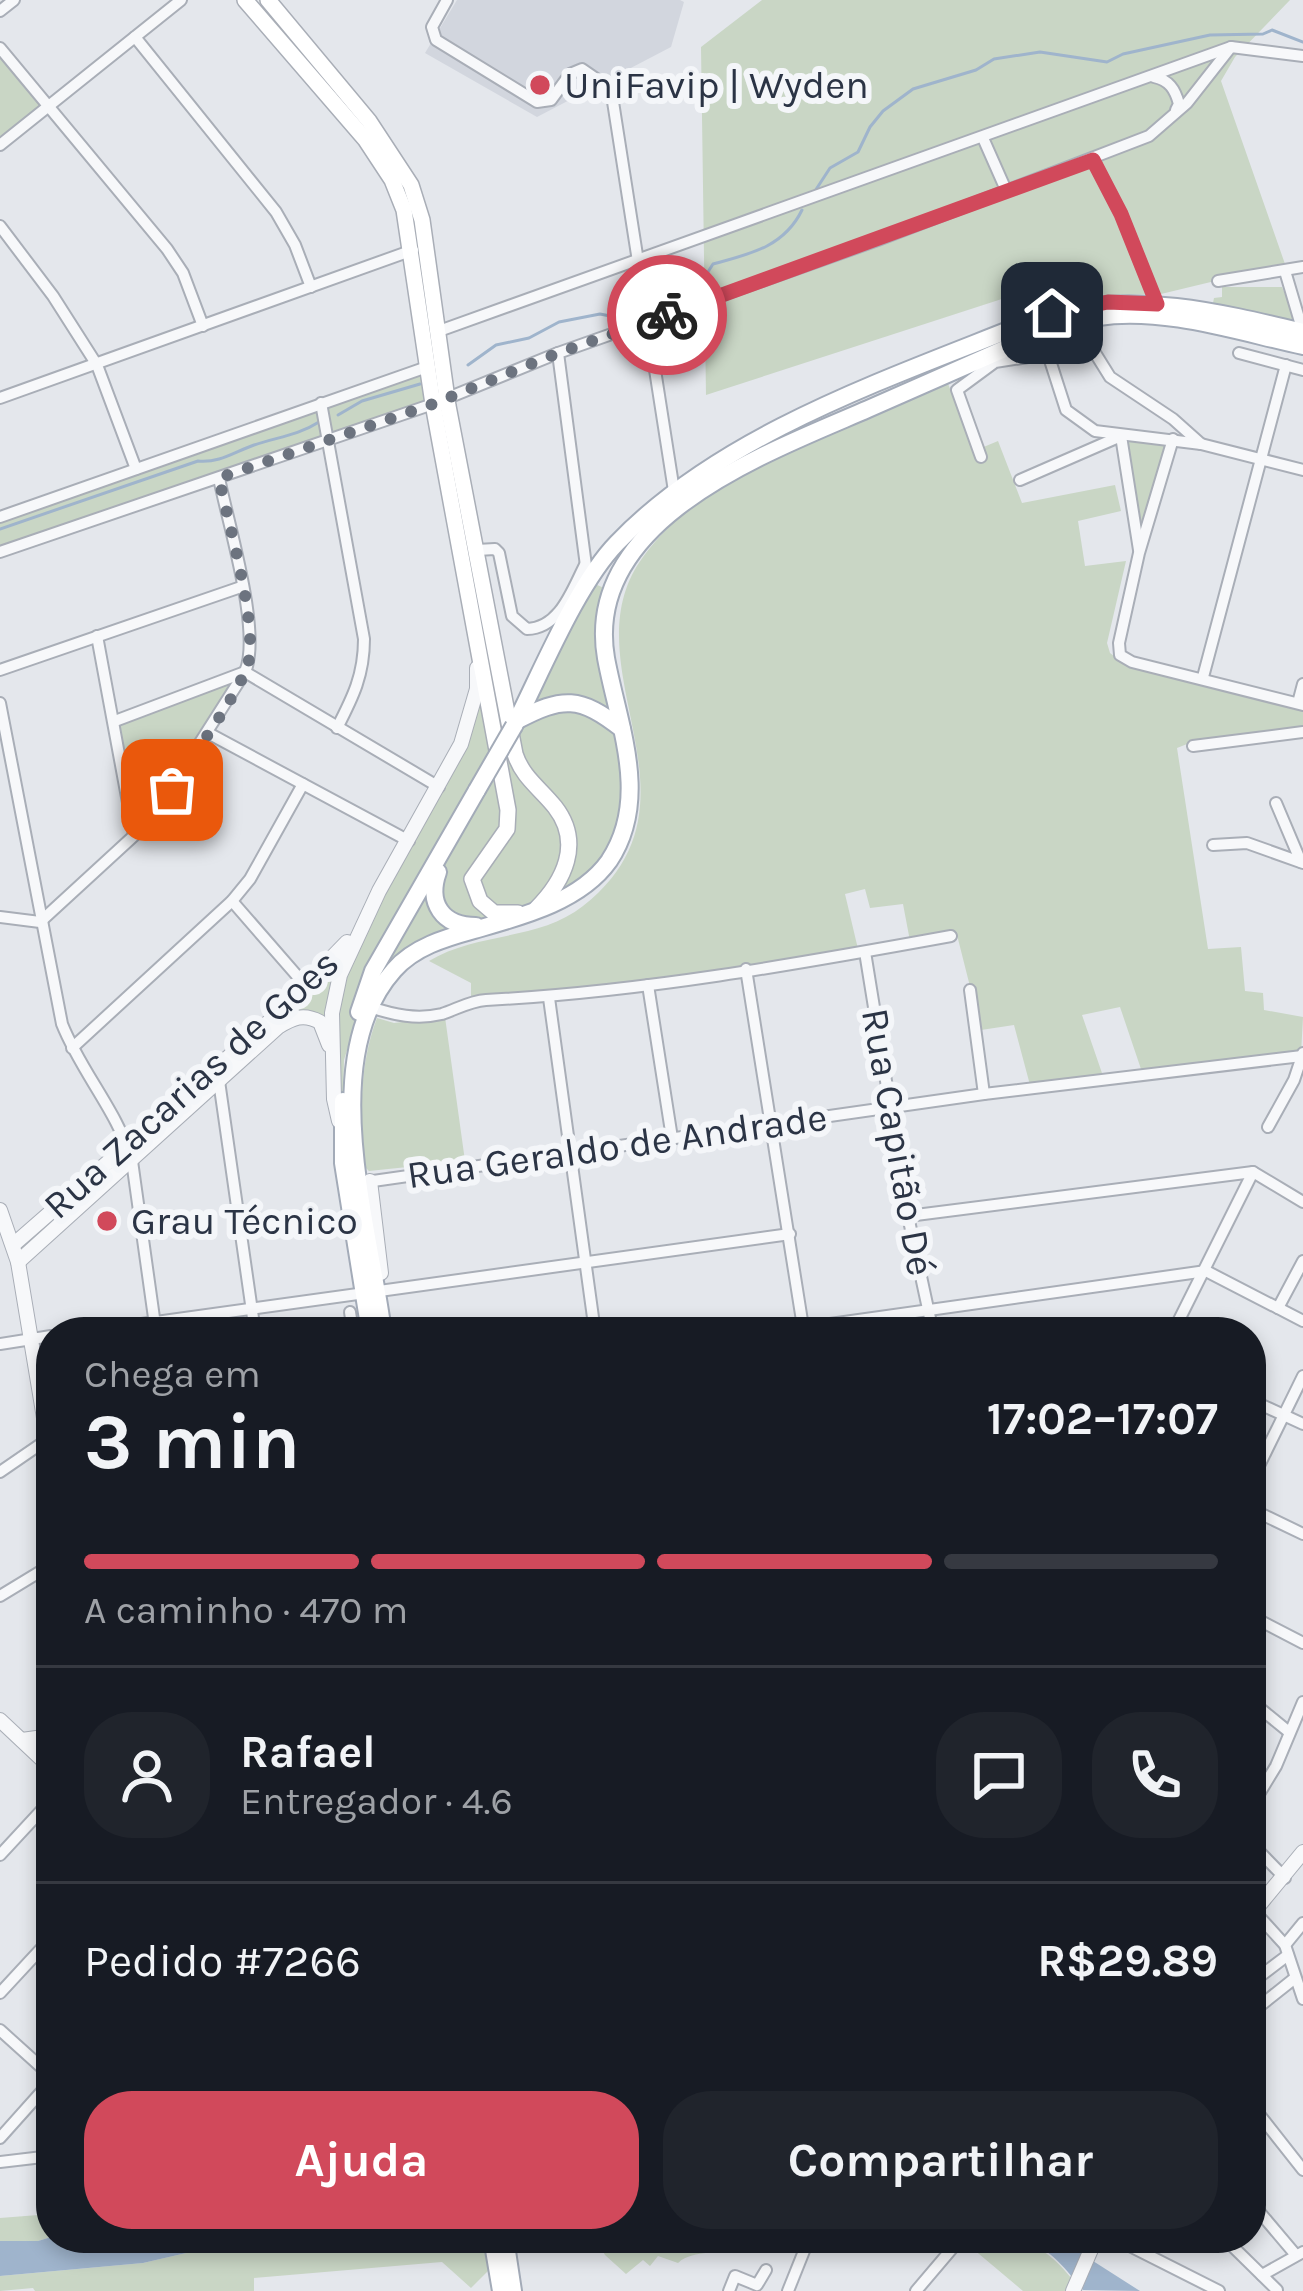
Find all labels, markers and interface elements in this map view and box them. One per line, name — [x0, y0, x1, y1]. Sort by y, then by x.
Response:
place label: UniFavip | Wyden — [564, 62, 869, 108]
marker: UniFavip | Wyden — [527, 72, 553, 98]
courier — [607, 255, 727, 375]
pin — [1001, 262, 1103, 364]
icon: home — [1019, 280, 1085, 346]
icon: bike — [634, 282, 700, 348]
pin — [121, 739, 223, 841]
icon: bag — [139, 757, 205, 823]
street label: Rua Zacarias de Goes — [34, 940, 348, 1228]
street label: Rua Capitão Dé — [852, 1005, 944, 1279]
street label: Rua Geraldo de Andrade — [404, 1094, 830, 1198]
place label: Grau Técnico — [131, 1198, 358, 1244]
marker: Grau Técnico — [94, 1208, 120, 1234]
text: Chega em — [84, 1351, 261, 1397]
text: 17:02–17:07 — [987, 1393, 1218, 1445]
text: 3 min — [84, 1396, 300, 1488]
text: A caminho · 470 m — [84, 1587, 408, 1633]
button: person — [84, 1712, 210, 1838]
button: chat — [936, 1712, 1062, 1838]
button: phone — [1092, 1712, 1218, 1838]
text: Rafael — [240, 1726, 376, 1778]
text: Entregador · 4.6 — [240, 1778, 513, 1824]
text: Pedido #7266 — [84, 1935, 361, 1987]
text: R$29.89 — [1037, 1935, 1218, 1987]
button: Ajuda — [84, 2091, 639, 2229]
button: Compartilhar — [663, 2091, 1218, 2229]

